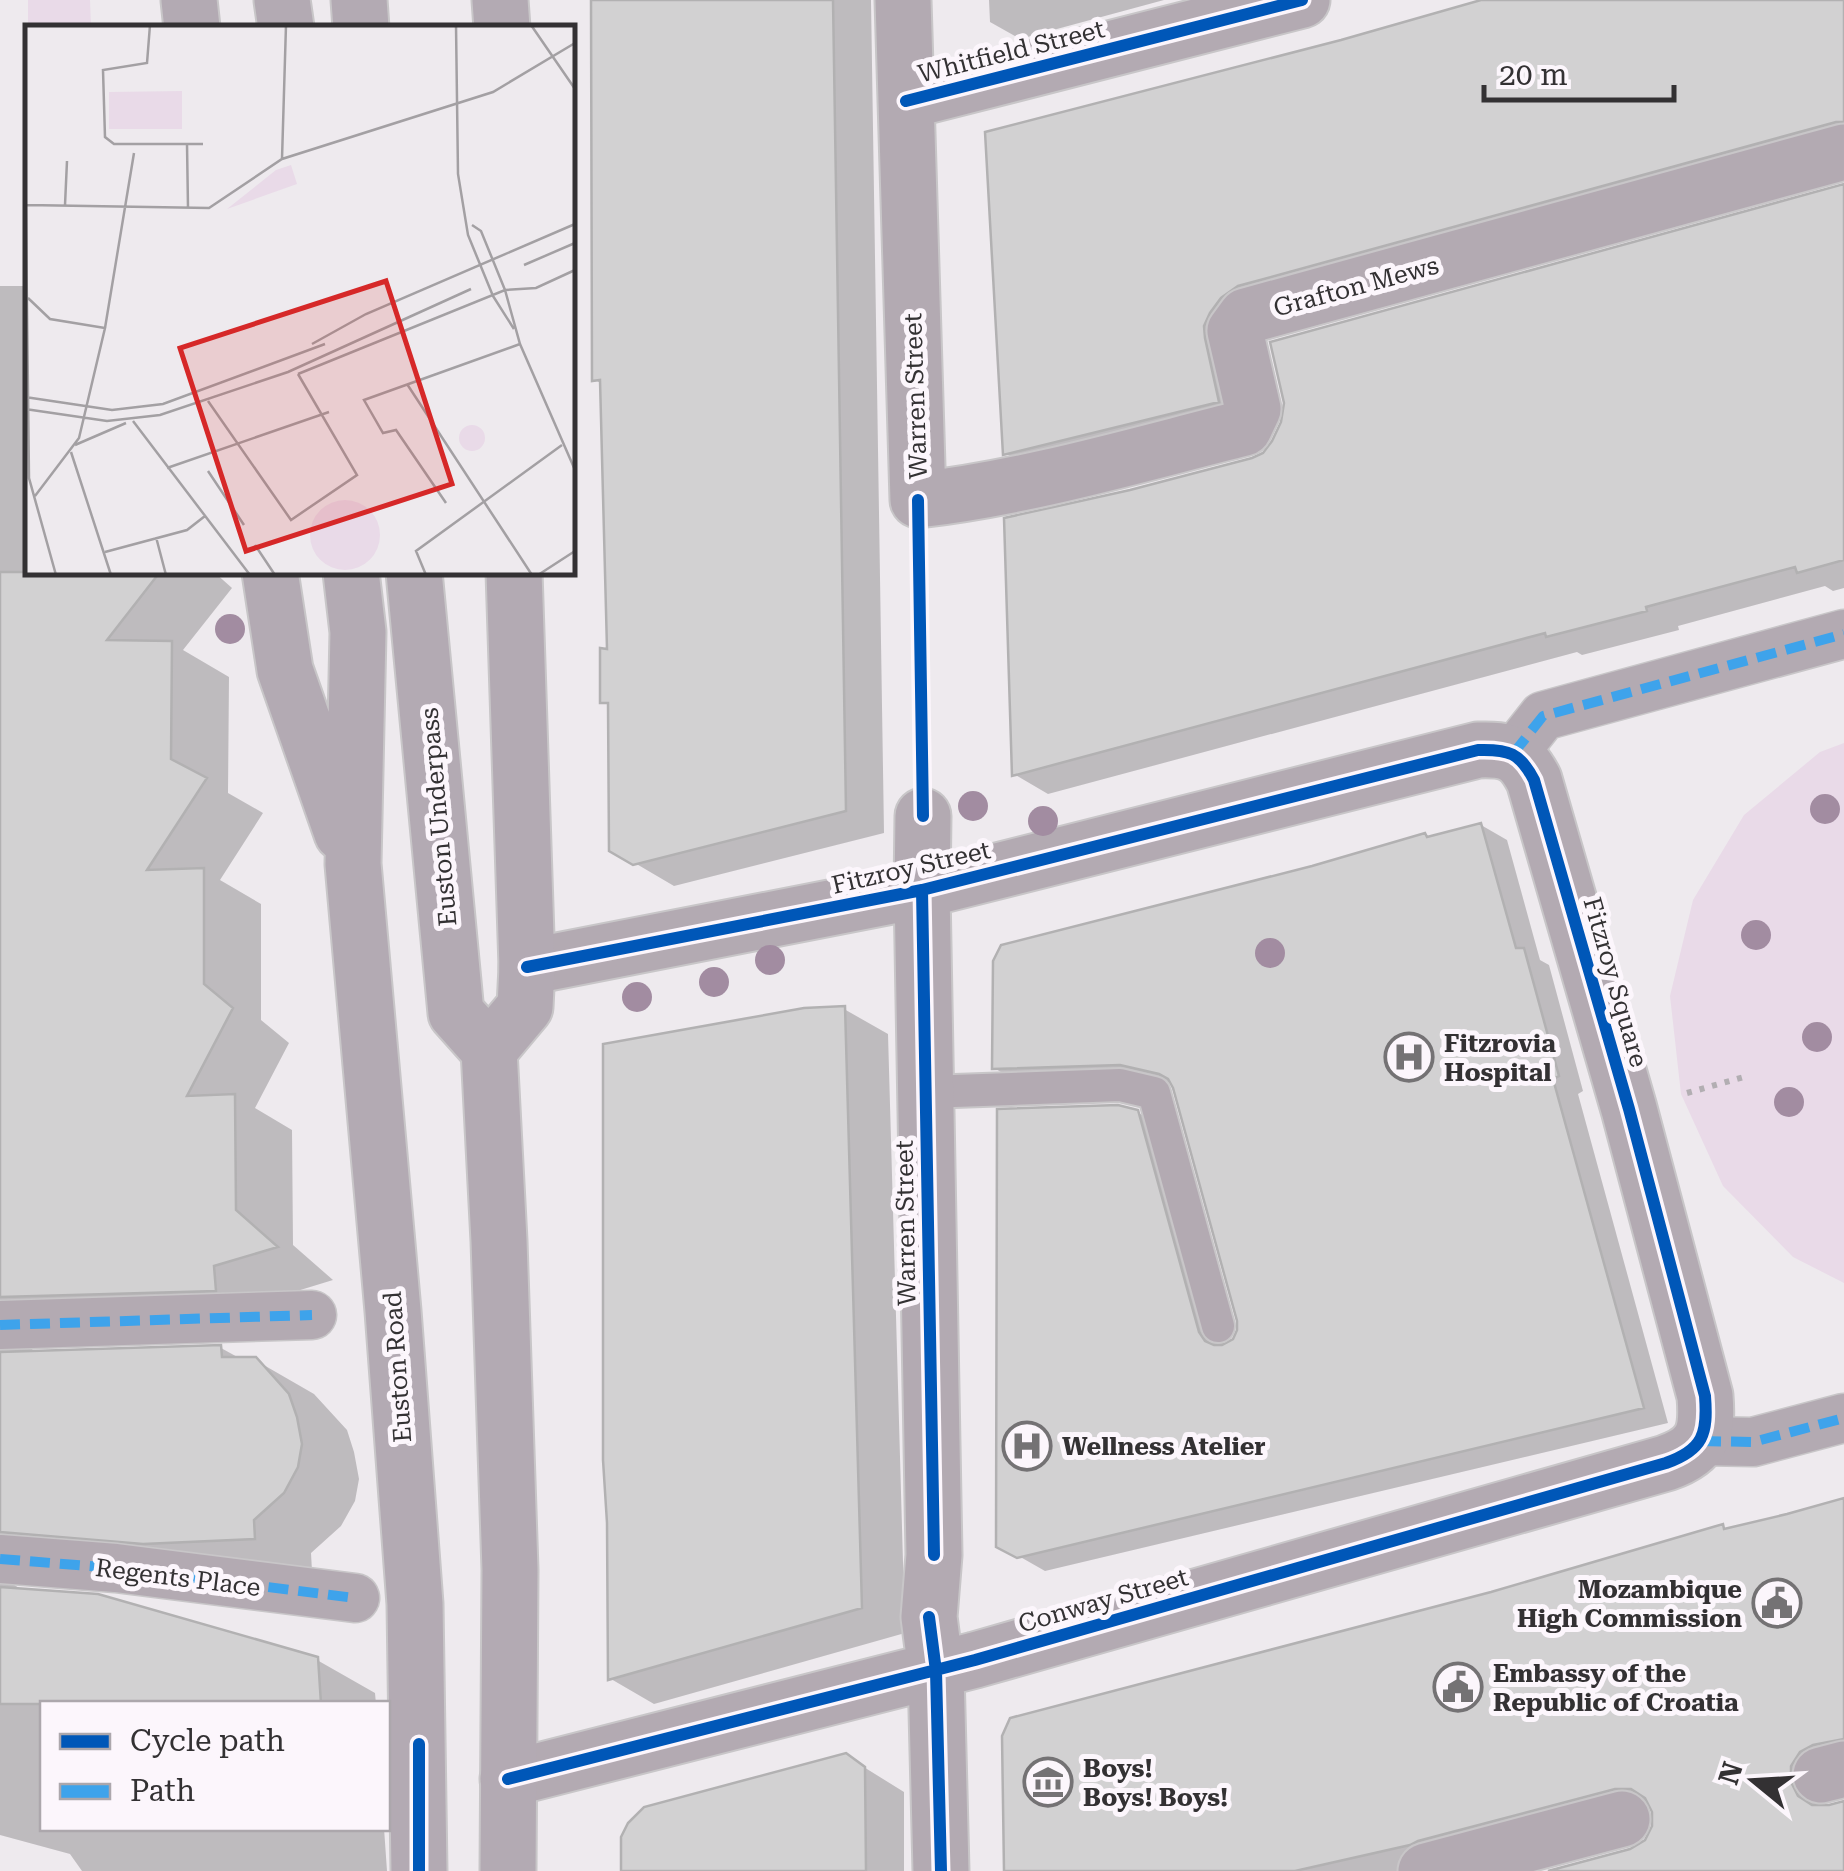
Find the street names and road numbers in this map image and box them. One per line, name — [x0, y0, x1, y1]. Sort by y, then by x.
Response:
street label: Whitfield Street — [915, 14, 1107, 89]
street label: Grafton Mews — [1270, 250, 1442, 322]
street label: Warren Street — [898, 312, 933, 479]
street label: Euston Underpass — [414, 706, 462, 927]
street label: Fitzroy Street — [829, 835, 993, 900]
street label: Fitzroy Square — [1577, 894, 1654, 1070]
street label: Warren Street — [890, 1140, 921, 1306]
street label: Euston Road — [378, 1290, 417, 1444]
street label: Regents Place — [94, 1553, 262, 1602]
street label: Conway Street — [1015, 1562, 1191, 1639]

